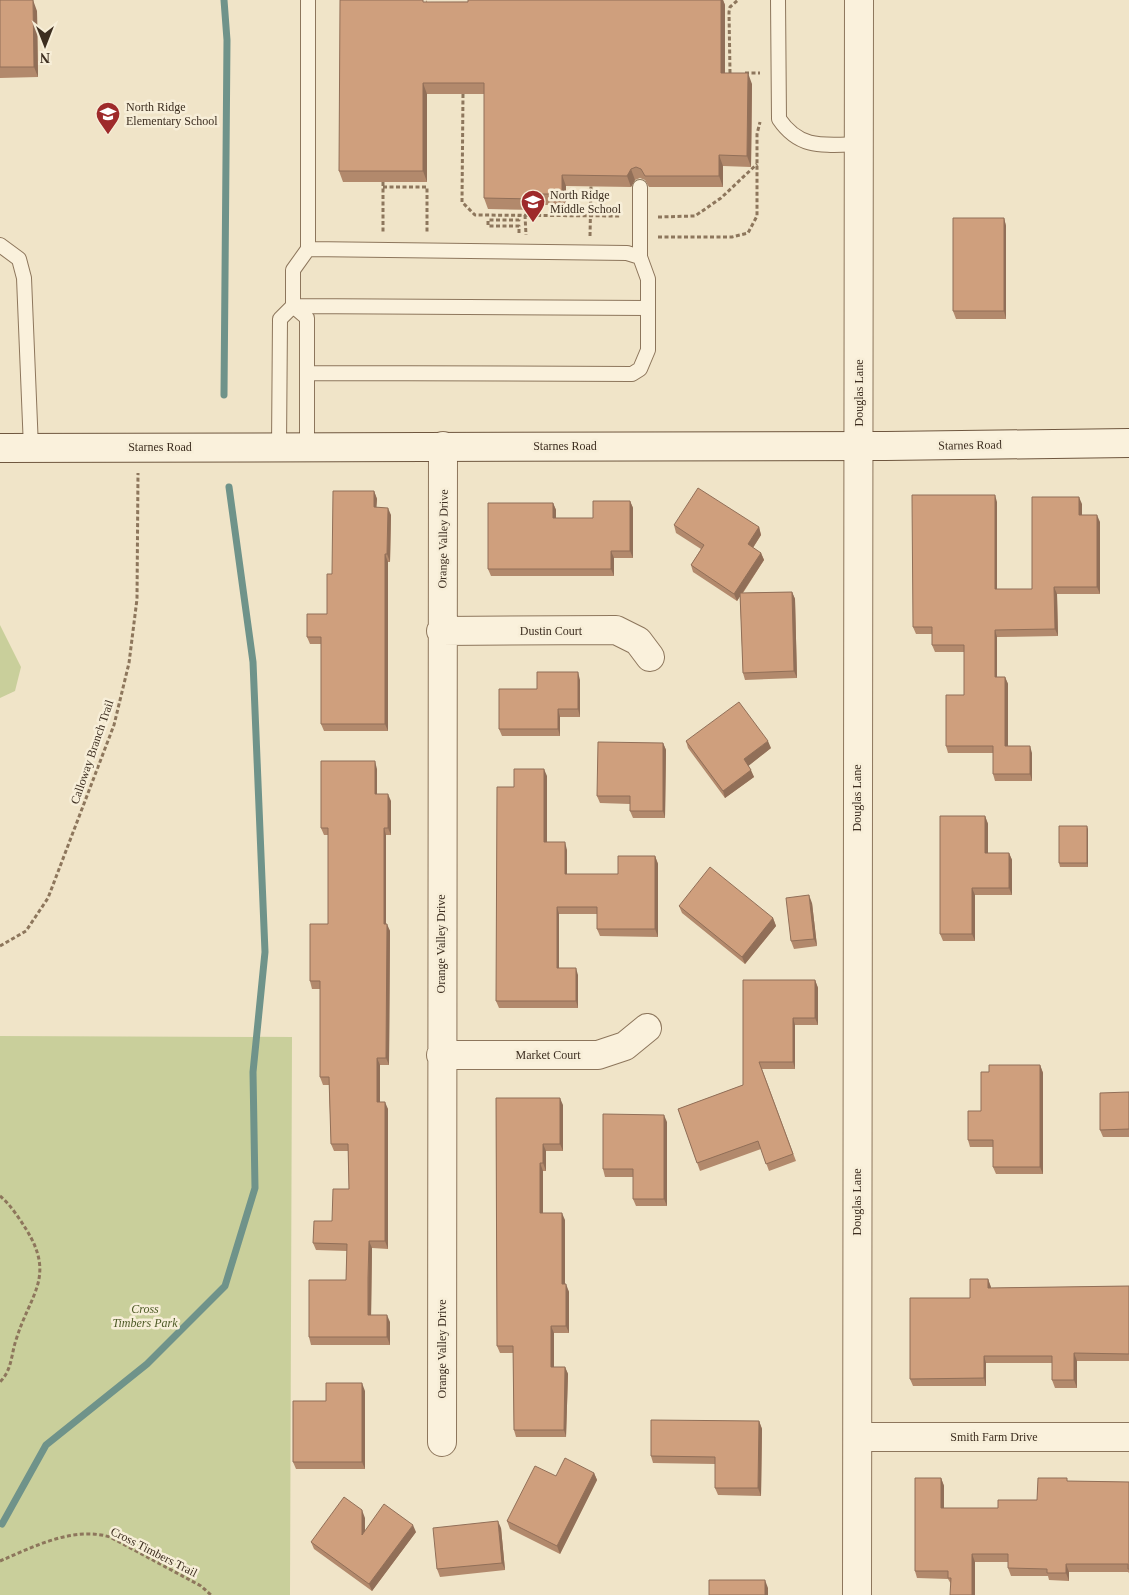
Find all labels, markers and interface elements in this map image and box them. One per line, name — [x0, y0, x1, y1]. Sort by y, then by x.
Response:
north arrow — [20, 20, 70, 70]
text: N — [40, 50, 50, 65]
place label: North Ridge Elementary School — [126, 100, 218, 128]
school or university icon: North Ridge Elementary School — [95, 101, 121, 135]
place label: North Ridge Middle School — [550, 188, 622, 216]
school or university icon: North Ridge Middle School — [520, 189, 546, 223]
street label: Douglas Lane — [852, 360, 866, 426]
street label: Starnes Road — [938, 437, 1002, 453]
street label: Starnes Road — [533, 439, 597, 453]
street label: Starnes Road — [128, 440, 192, 454]
street label: Orange Valley Drive — [435, 489, 451, 589]
street label: Dustin Court — [520, 624, 583, 638]
street label: Calloway Branch Trail — [68, 697, 117, 806]
street label: Douglas Lane — [850, 765, 864, 831]
street label: Orange Valley Drive — [434, 894, 448, 994]
street label: Market Court — [516, 1048, 581, 1062]
street label: Douglas Lane — [850, 1169, 864, 1235]
street label: Orange Valley Drive — [435, 1299, 449, 1399]
park label: Cross Timbers Park — [112, 1302, 178, 1330]
street label: Smith Farm Drive — [950, 1430, 1038, 1444]
street label: Cross Timbers Trail — [108, 1524, 200, 1580]

